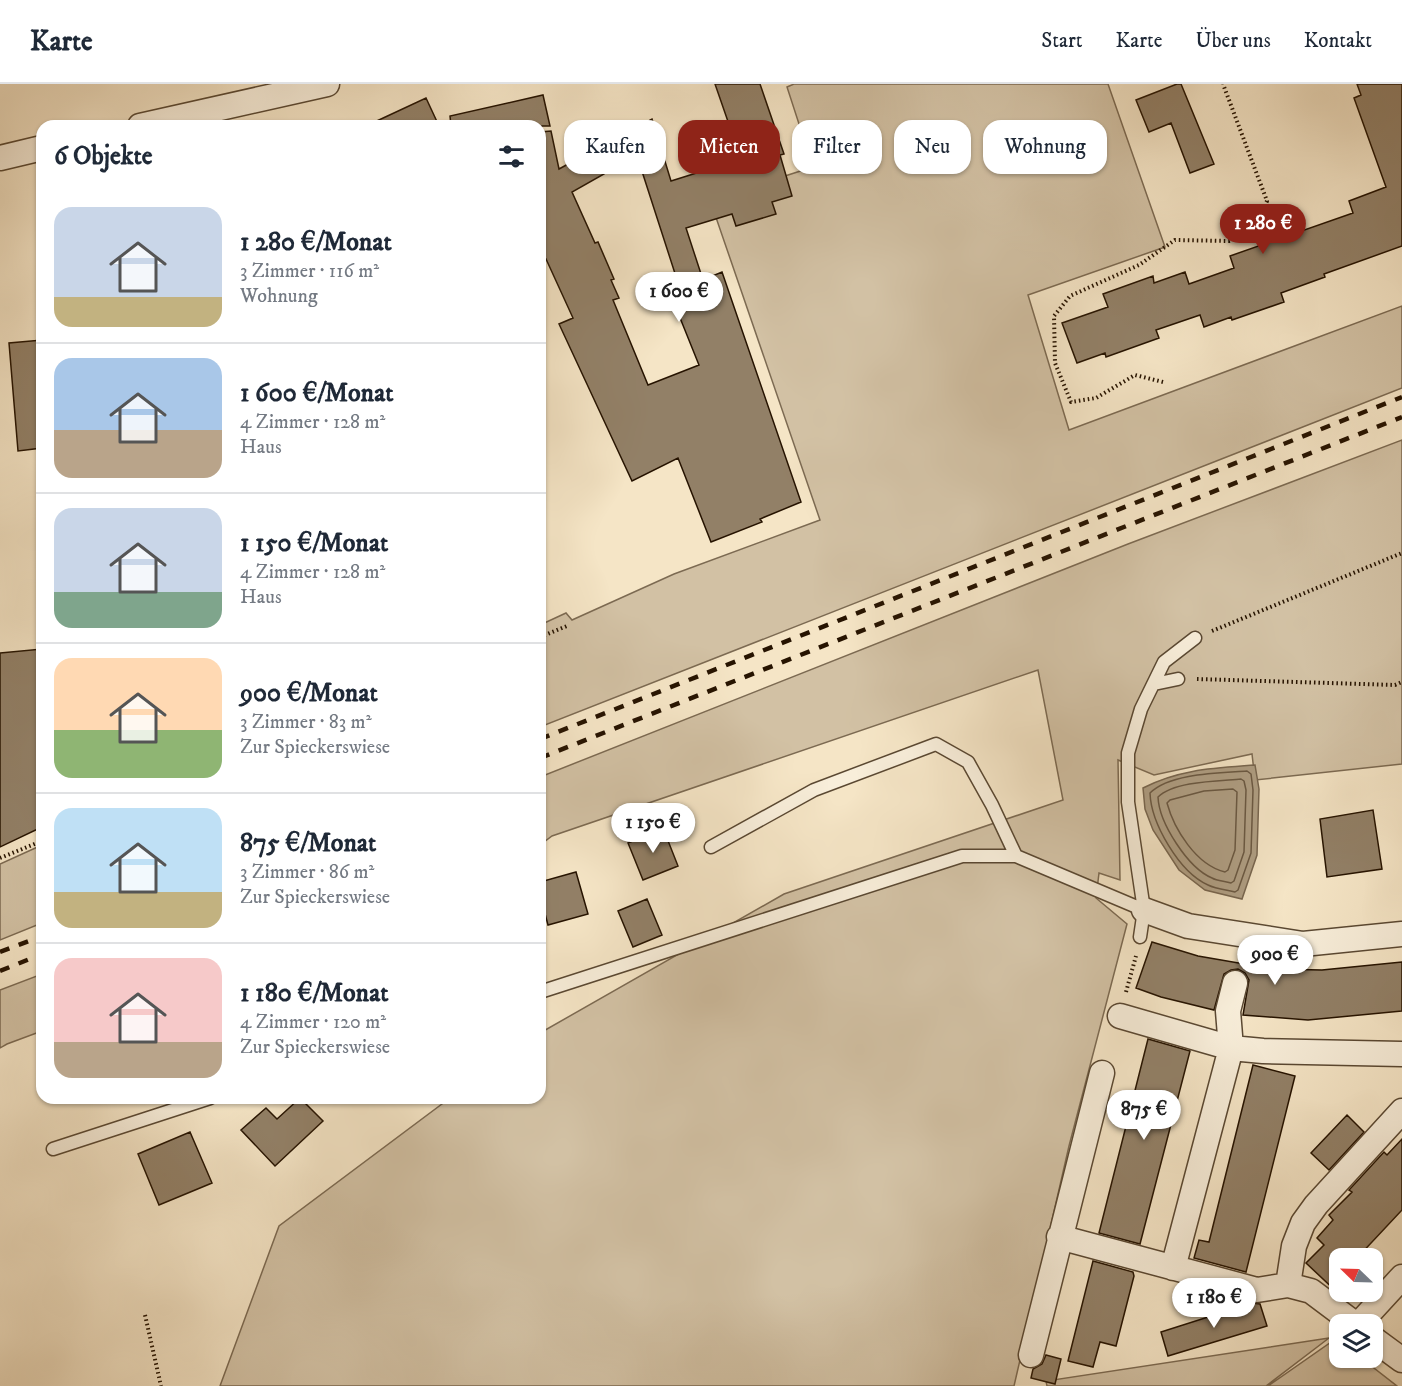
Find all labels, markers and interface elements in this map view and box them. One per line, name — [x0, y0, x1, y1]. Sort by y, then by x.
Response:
text: Karte — [30, 24, 93, 59]
text: Start — [1041, 28, 1083, 54]
text: Karte — [1116, 28, 1162, 54]
text: Über uns — [1195, 28, 1271, 54]
text: Kontakt — [1304, 28, 1372, 54]
chip: Kaufen — [564, 120, 666, 174]
chip: Mieten — [678, 120, 780, 174]
chip: Filter — [792, 120, 882, 174]
chip: Neu — [894, 120, 971, 174]
chip: Wohnung — [983, 120, 1107, 174]
text: 6 Objekte — [54, 140, 153, 173]
icon: filters — [495, 140, 528, 173]
pin: 1 280 € — [1208, 204, 1318, 255]
text: 1 280 € — [1234, 211, 1292, 236]
text: 1 280 €/Monat — [240, 226, 392, 259]
icon: home — [102, 231, 174, 303]
text: 3 Zimmer · 116 m² — [240, 259, 379, 284]
pin: 1 600 € — [624, 272, 734, 323]
text: 1 600 € — [649, 279, 709, 304]
text: Wohnung — [240, 284, 318, 309]
text: 1 600 €/Monat — [240, 377, 394, 410]
icon: home — [102, 382, 174, 454]
text: 4 Zimmer · 128 m² — [240, 410, 385, 435]
text: Haus — [240, 435, 282, 460]
text: 1 150 €/Monat — [240, 527, 388, 560]
icon: home — [102, 532, 174, 604]
text: 4 Zimmer · 128 m² — [240, 560, 385, 585]
text: Haus — [240, 585, 282, 610]
text: 900 €/Monat — [240, 677, 378, 710]
icon: home — [102, 682, 174, 754]
text: 3 Zimmer · 83 m² — [240, 710, 372, 735]
text: Zur Spieckerswiese — [240, 735, 390, 760]
pin: 1 150 € — [598, 803, 708, 854]
text: 1 150 € — [625, 810, 681, 835]
text: 875 €/Monat — [240, 827, 376, 860]
icon: home — [102, 832, 174, 904]
text: 3 Zimmer · 86 m² — [240, 860, 374, 885]
text: Zur Spieckerswiese — [240, 885, 390, 910]
pin: 900 € — [1233, 935, 1317, 986]
text: 900 € — [1251, 942, 1299, 967]
text: 1 180 €/Monat — [240, 977, 389, 1010]
icon: home — [102, 982, 174, 1054]
text: 4 Zimmer · 120 m² — [240, 1010, 386, 1035]
text: Zur Spieckerswiese — [240, 1035, 390, 1060]
pin: 875 € — [1102, 1090, 1186, 1141]
text: 875 € — [1121, 1097, 1167, 1122]
north arrow — [1329, 1248, 1383, 1302]
map controls — [1329, 1248, 1383, 1368]
pin: 1 180 € — [1159, 1278, 1269, 1329]
text: 1 180 € — [1186, 1285, 1242, 1310]
button: layers — [1329, 1314, 1383, 1368]

